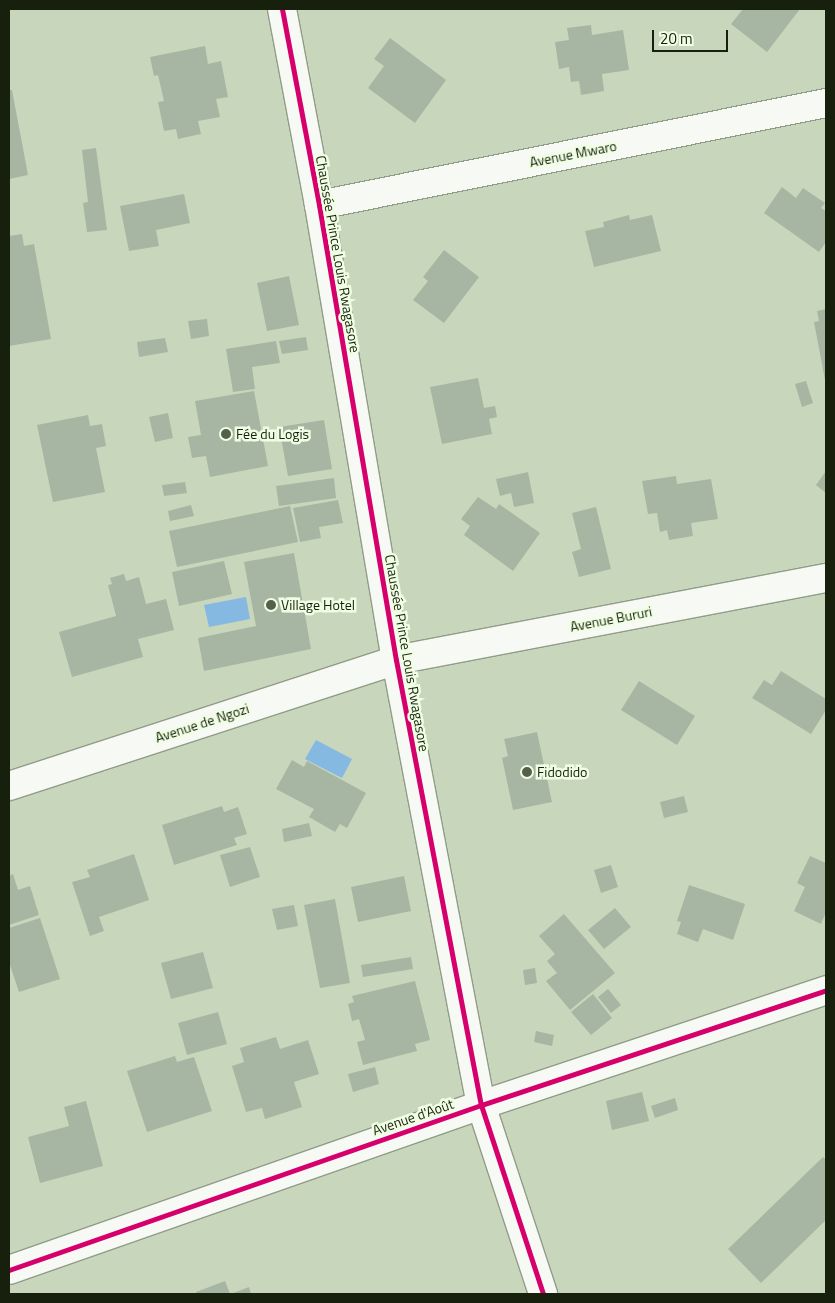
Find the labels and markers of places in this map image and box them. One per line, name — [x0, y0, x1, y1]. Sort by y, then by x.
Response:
place label: Fée du Logis — [236, 426, 309, 442]
marker: Fée du Logis — [220, 428, 232, 440]
place label: Village Hotel — [281, 597, 355, 613]
marker: Village Hotel — [265, 599, 277, 611]
place label: Fidodido — [537, 764, 587, 780]
marker: Fidodido — [521, 766, 533, 778]

